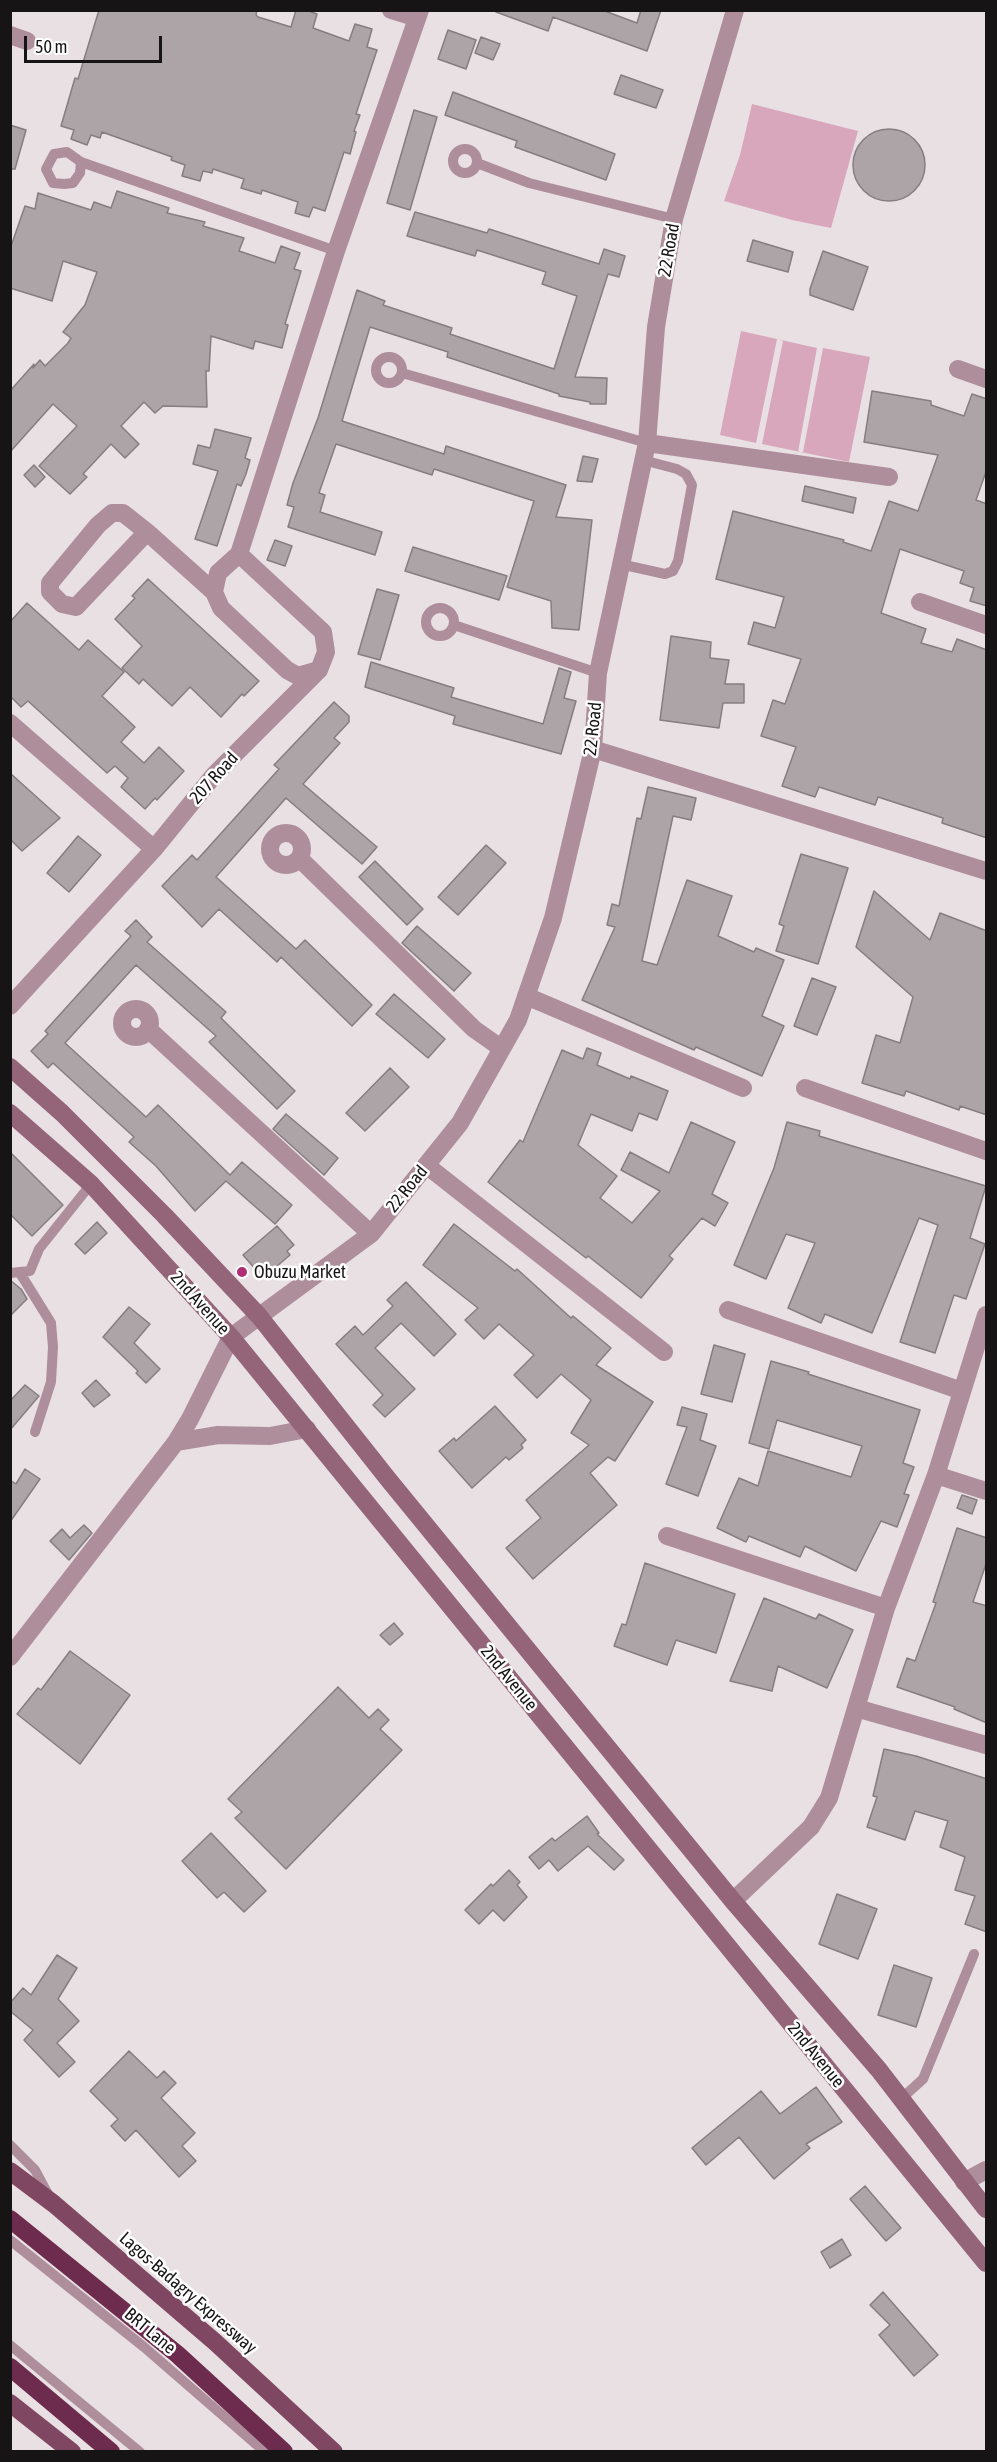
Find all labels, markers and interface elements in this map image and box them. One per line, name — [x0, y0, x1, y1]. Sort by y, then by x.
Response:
scale bar — [27, 24, 165, 62]
text: 50 m — [35, 36, 67, 57]
street label: 22 Road — [654, 222, 684, 278]
street label: 22 Road — [579, 701, 607, 757]
street label: 207 Road — [185, 748, 243, 808]
street label: 22 Road — [382, 1161, 432, 1217]
place label: Obuzu Market — [254, 1261, 346, 1283]
marker: Obuzu Market — [235, 1265, 249, 1279]
street label: 2nd Avenue — [166, 1267, 234, 1339]
street label: 2nd Avenue — [476, 1641, 542, 1715]
street label: 2nd Avenue — [783, 2018, 849, 2092]
street label: Lagos-Badagry Expressway — [115, 2228, 261, 2358]
street label: BRT Lane — [120, 2303, 180, 2359]

